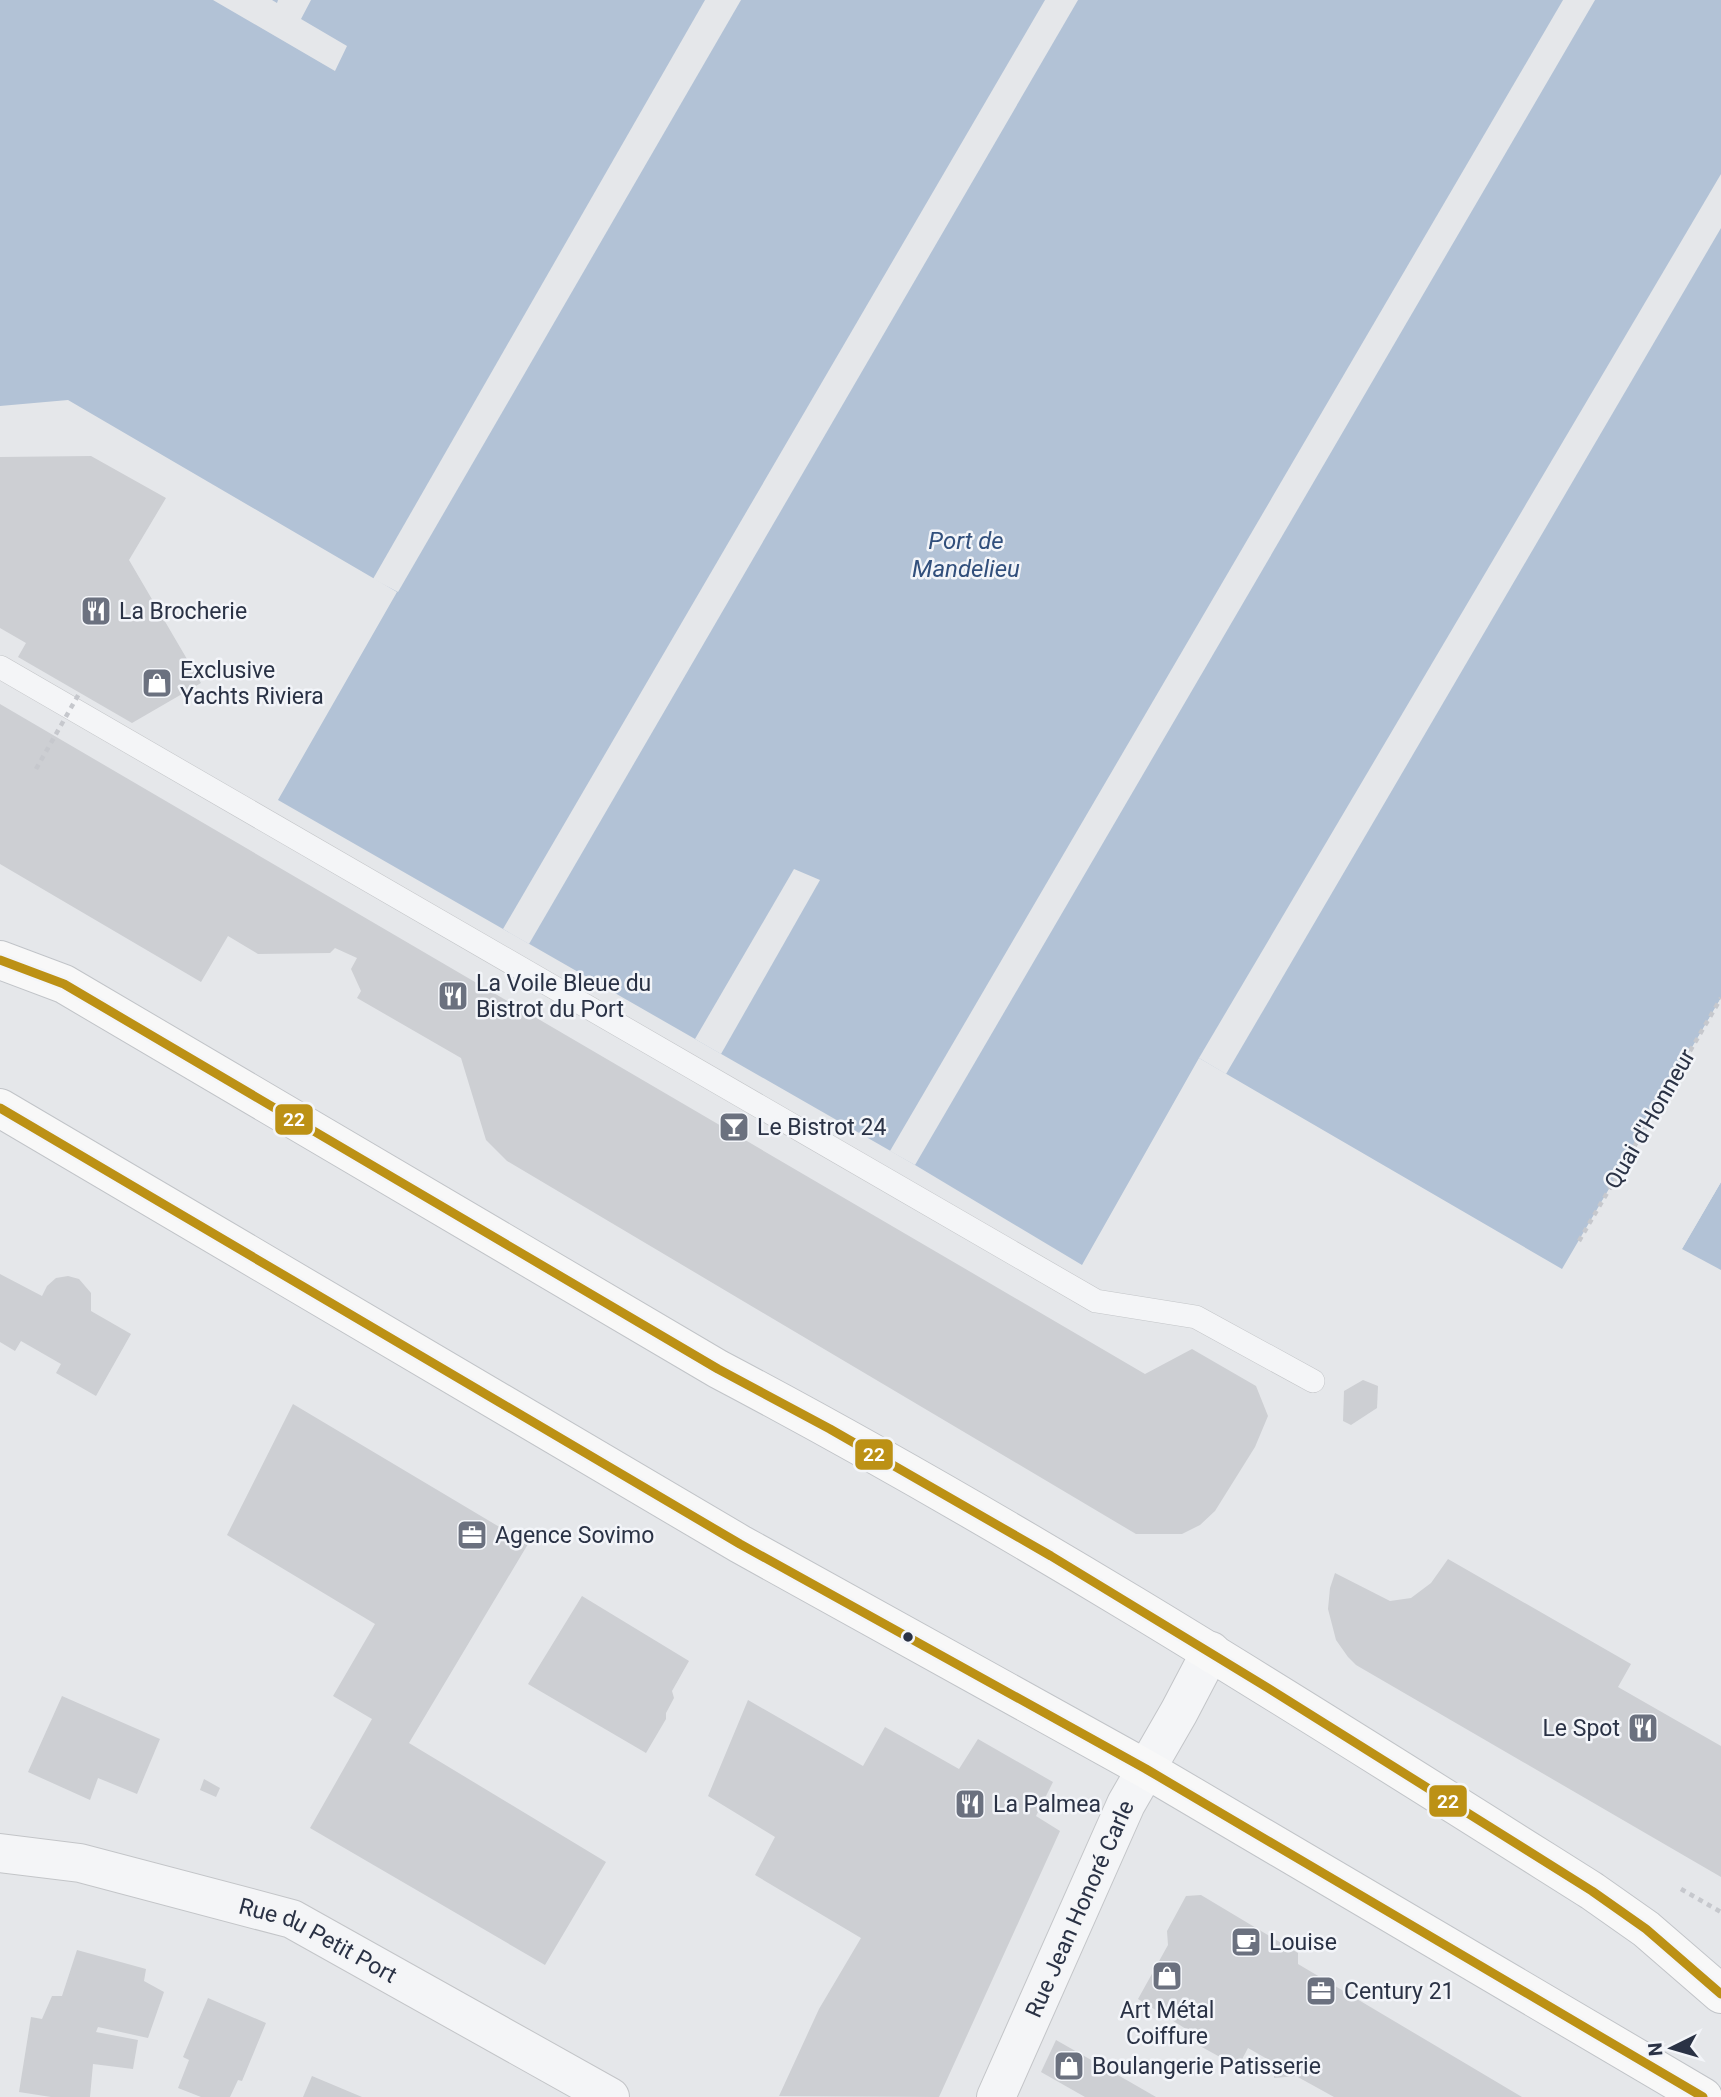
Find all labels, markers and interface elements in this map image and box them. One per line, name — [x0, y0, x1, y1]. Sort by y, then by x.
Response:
water label: Port de Mandelieu — [912, 527, 1020, 583]
restaurant icon: La Brocherie — [79, 594, 113, 628]
place label: La Brocherie — [119, 598, 247, 625]
place label: Exclusive Yachts Riviera — [180, 657, 324, 710]
shop icon: Exclusive Yachts Riviera — [140, 666, 174, 700]
place label: La Voile Bleue du Bistrot du Port — [476, 970, 651, 1023]
restaurant icon: La Voile Bleue du Bistrot du Port — [436, 979, 470, 1013]
street label: Quai d'Honneur — [1599, 1044, 1701, 1194]
line badge: 22 — [274, 1103, 314, 1136]
text: 22 — [283, 1108, 305, 1131]
bar icon: Le Bistrot 24 — [717, 1110, 751, 1144]
place label: Le Bistrot 24 — [757, 1114, 886, 1141]
line badge: 22 — [854, 1438, 894, 1471]
text: 22 — [863, 1443, 885, 1466]
office icon: Agence Sovimo — [455, 1518, 489, 1552]
place label: Agence Sovimo — [495, 1522, 654, 1549]
unlabelled marker — [901, 1630, 915, 1644]
restaurant icon: Le Spot — [1626, 1711, 1660, 1745]
place label: Le Spot — [1542, 1715, 1620, 1742]
line badge: 22 — [1428, 1784, 1468, 1818]
restaurant icon: La Palmea — [953, 1787, 987, 1821]
text: 22 — [1437, 1790, 1459, 1813]
place label: La Palmea — [993, 1791, 1101, 1818]
street label: Rue Jean Honoré Carle — [1020, 1796, 1139, 2021]
street label: Rue du Petit Port — [236, 1892, 402, 1989]
cafe icon: Louise — [1229, 1925, 1263, 1959]
place label: Louise — [1269, 1929, 1337, 1956]
shop icon: Art Métal Coiffure — [1150, 1959, 1184, 1993]
office icon: Century 21 — [1304, 1974, 1338, 2008]
place label: Century 21 — [1344, 1978, 1455, 2005]
place label: Art Métal Coiffure — [1120, 1997, 1214, 2050]
north arrow — [1637, 2013, 1707, 2083]
text: N — [1644, 2042, 1668, 2057]
shop icon: Boulangerie Patisserie — [1052, 2049, 1086, 2083]
place label: Boulangerie Patisserie — [1092, 2053, 1321, 2080]

